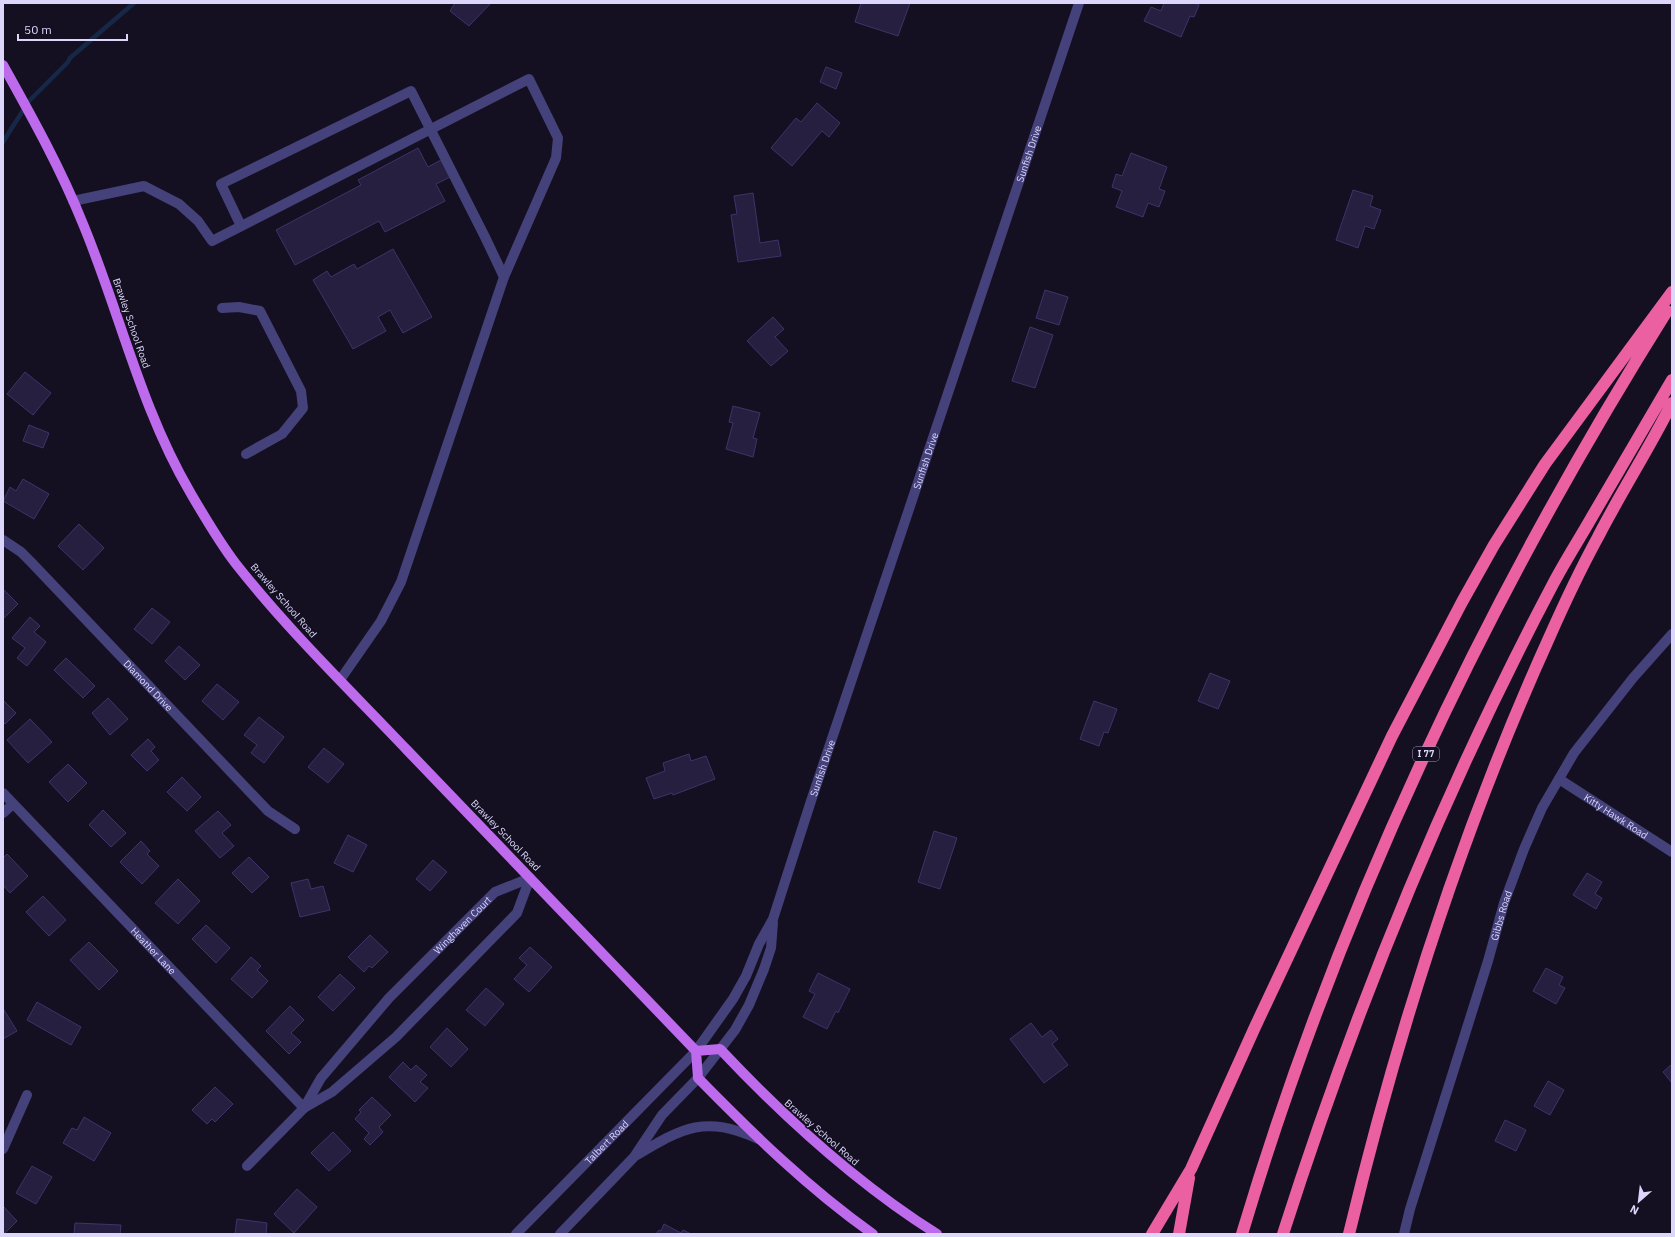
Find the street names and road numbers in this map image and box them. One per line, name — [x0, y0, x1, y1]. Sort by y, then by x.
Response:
street label: Sunfish Drive — [1013, 123, 1045, 184]
street label: Brawley School Road — [110, 276, 153, 370]
street label: Sunfish Drive — [910, 430, 941, 491]
street label: Brawley School Road — [248, 560, 320, 640]
street label: Diamond Drive — [121, 657, 176, 714]
street label: Sunfish Drive — [807, 738, 838, 798]
road number: I 77 — [1413, 747, 1439, 761]
street label: Kitty Hawk Road — [1581, 791, 1650, 842]
street label: Brawley School Road — [468, 797, 543, 874]
street label: Gibbs Road — [1488, 889, 1515, 942]
street label: Winghaven Court — [431, 893, 495, 957]
street label: Heather Lane — [128, 925, 179, 978]
street label: Brawley School Road — [782, 1096, 862, 1168]
street label: Talbert Road — [582, 1117, 631, 1167]

